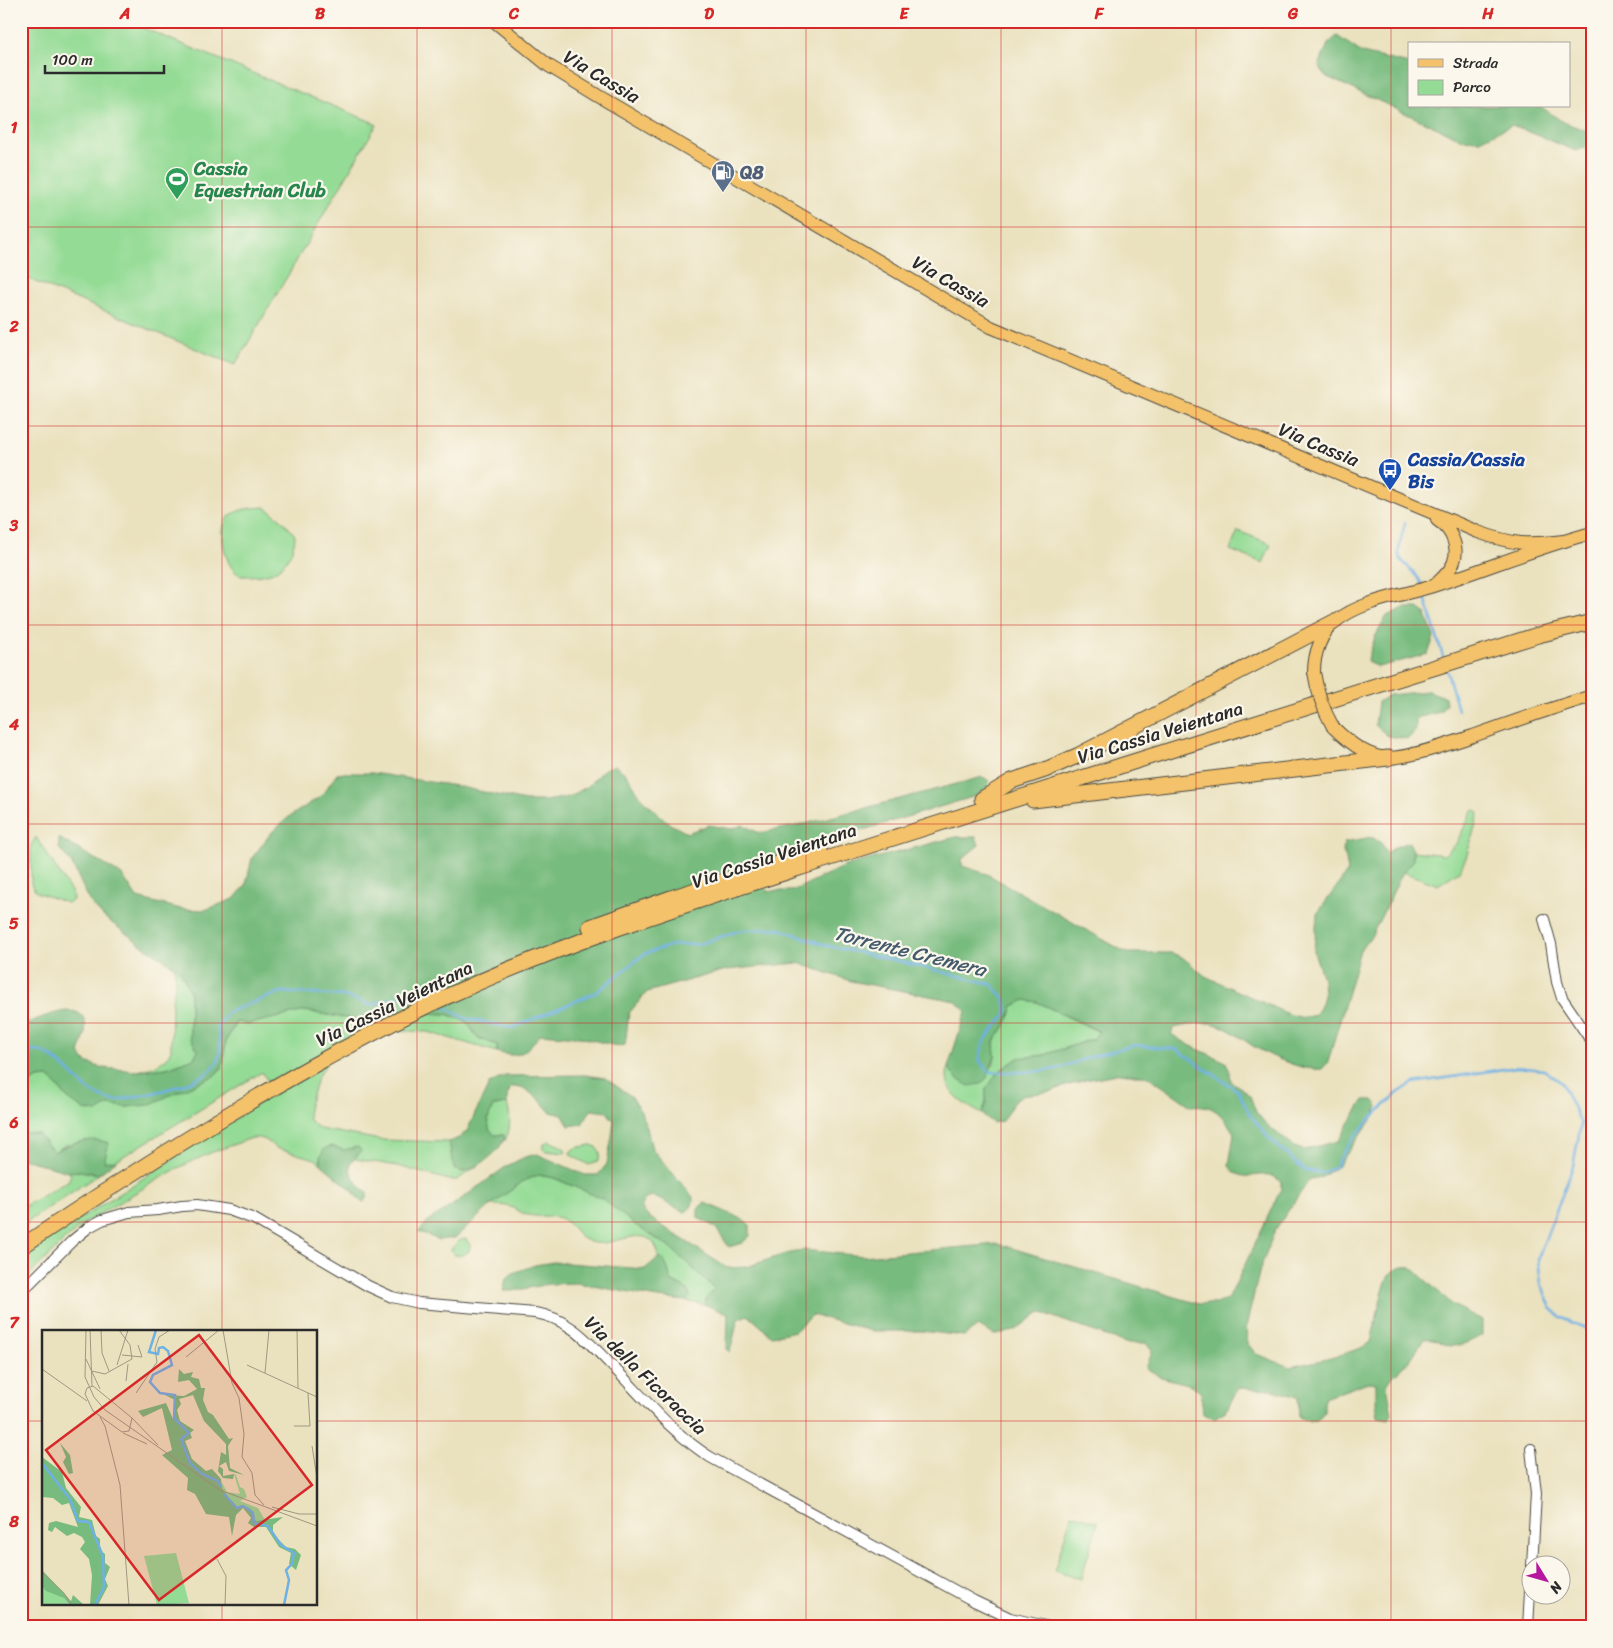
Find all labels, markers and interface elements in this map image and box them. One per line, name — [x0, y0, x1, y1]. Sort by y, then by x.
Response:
text: A — [119, 0, 130, 28]
text: B — [315, 0, 326, 28]
text: C — [508, 0, 520, 28]
text: D — [704, 0, 714, 28]
text: E — [900, 0, 910, 28]
text: F — [1094, 0, 1105, 28]
text: G — [1287, 0, 1299, 28]
text: H — [1481, 0, 1494, 28]
street label: Via Cassia — [557, 40, 647, 113]
scale bar — [45, 42, 164, 74]
legend — [1408, 42, 1570, 108]
text: 100 m — [52, 47, 93, 73]
text: Strada — [1453, 50, 1499, 76]
text: Parco — [1453, 74, 1491, 100]
text: 1 — [11, 113, 18, 142]
place label: Cassia Equestrian Club — [193, 152, 326, 207]
place label: Q8 — [740, 156, 764, 189]
fuel station icon: Q8 — [710, 159, 736, 193]
sports icon: Cassia Equestrian Club — [164, 166, 190, 200]
street label: Via Cassia — [906, 246, 996, 317]
text: 2 — [8, 312, 19, 341]
street label: Via Cassia — [1273, 413, 1365, 476]
place label: Cassia/Cassia Bis — [1407, 443, 1525, 498]
bus stop icon: Cassia/Cassia Bis — [1377, 457, 1403, 491]
text: 3 — [9, 511, 19, 540]
street label: Via Cassia Veientana — [1073, 691, 1247, 773]
text: 4 — [8, 710, 19, 739]
street label: Via Cassia Veientana — [688, 813, 861, 898]
text: 5 — [9, 909, 19, 938]
water label: Torrente Cremera — [830, 916, 991, 988]
street label: Via Cassia Veientana — [310, 951, 479, 1056]
text: 6 — [8, 1108, 19, 1137]
text: 7 — [9, 1308, 20, 1337]
street label: Via della Ficoraccia — [576, 1308, 715, 1443]
inset map — [42, 1330, 318, 1606]
text: 8 — [8, 1507, 19, 1536]
north arrow — [1520, 1556, 1570, 1606]
text: N — [1543, 1575, 1569, 1599]

